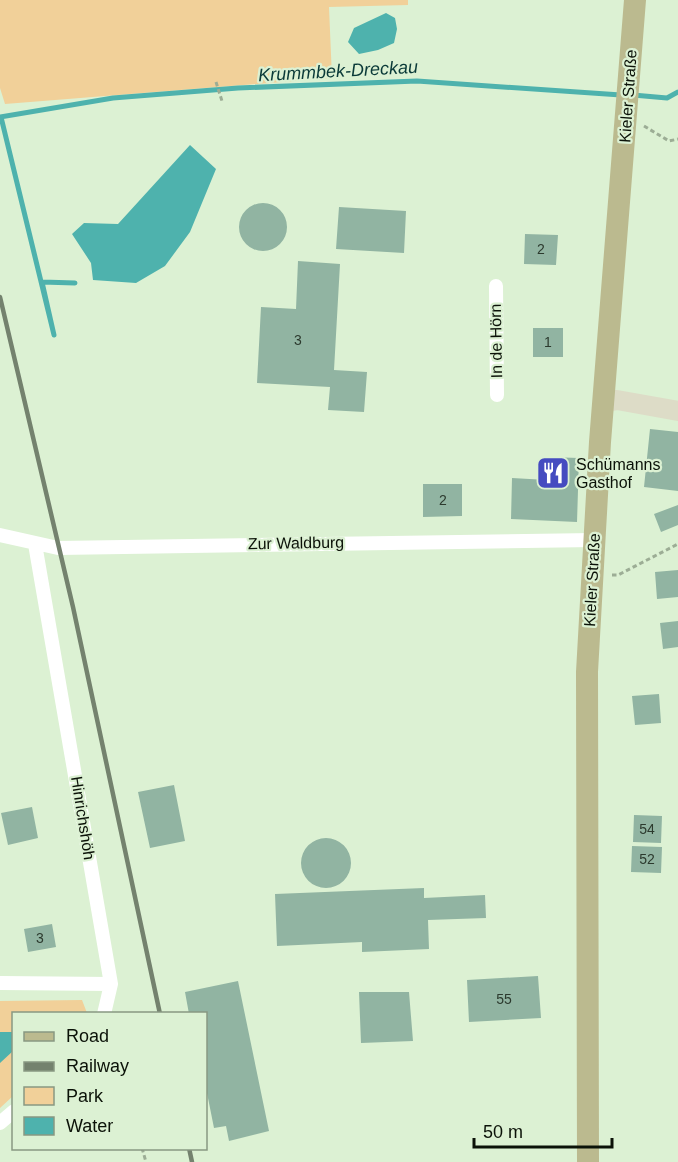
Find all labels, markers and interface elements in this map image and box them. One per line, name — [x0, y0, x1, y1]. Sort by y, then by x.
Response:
street label: Kieler Straße — [616, 49, 640, 143]
water label: Krummbek-Dreckau — [258, 57, 418, 85]
house number: 2 — [537, 241, 545, 257]
street label: In de Hörn — [487, 303, 505, 379]
house number: 3 — [294, 332, 302, 348]
house number: 1 — [544, 334, 552, 350]
restaurant icon: Schümanns Gasthof — [535, 455, 571, 491]
place label: Schümanns Gasthof — [576, 456, 661, 491]
house number: 2 — [439, 492, 447, 508]
street label: Kieler Straße — [581, 533, 603, 627]
street label: Zur Waldburg — [248, 534, 344, 552]
street label: Hinrichshöh — [68, 775, 98, 861]
house number: 54 — [639, 821, 655, 837]
house number: 52 — [639, 851, 655, 867]
house number: 3 — [36, 930, 44, 946]
house number: 55 — [496, 991, 512, 1007]
legend — [12, 1012, 207, 1150]
text: Road — [66, 1026, 109, 1046]
text: Railway — [66, 1056, 129, 1076]
text: Park — [66, 1086, 104, 1106]
scale bar — [474, 1111, 612, 1149]
text: Water — [66, 1116, 113, 1136]
text: 50 m — [483, 1122, 523, 1142]

